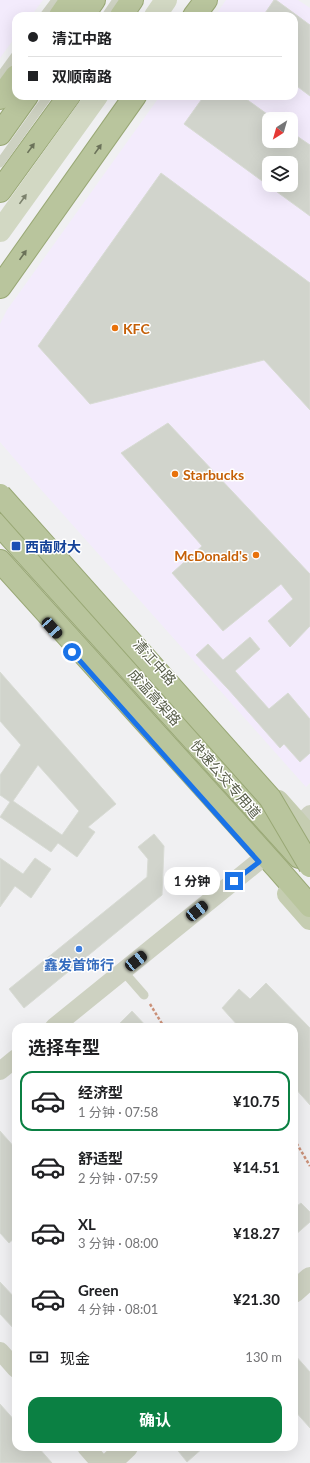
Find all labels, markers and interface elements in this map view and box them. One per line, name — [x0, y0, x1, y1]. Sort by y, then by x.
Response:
text: 清江中路 — [52, 29, 112, 47]
text: 双顺南路 — [52, 67, 112, 85]
north arrow — [262, 112, 298, 148]
map controls — [262, 112, 298, 192]
one-way arrow — [27, 143, 35, 153]
one-way arrow — [94, 144, 102, 154]
button: layers — [262, 156, 298, 192]
one-way arrow — [19, 194, 27, 205]
one-way arrow — [18, 250, 26, 260]
place label: KFC — [123, 320, 150, 337]
marker: KFC — [110, 323, 120, 333]
place label: Starbucks — [183, 466, 244, 483]
marker: Starbucks — [170, 469, 180, 479]
place label: 西南财大 — [25, 538, 81, 555]
marker: 西南财大 — [10, 540, 22, 552]
place label: McDonald's — [174, 547, 248, 564]
marker: McDonald's — [251, 550, 261, 560]
car — [40, 615, 64, 641]
street label: 清江中路 — [130, 636, 180, 688]
route start — [63, 643, 81, 661]
street label: 成温高架路 — [125, 665, 185, 729]
street label: 快速公交专用道 — [187, 736, 265, 822]
callout: 1 分钟 — [164, 867, 220, 895]
route end — [225, 872, 243, 890]
text: 1 分钟 — [174, 873, 210, 889]
car — [184, 899, 210, 923]
marker: 鑫发首饰行 — [74, 944, 84, 954]
car — [123, 949, 149, 973]
place label: 鑫发首饰行 — [44, 956, 114, 973]
text: 选择车型 — [28, 1036, 100, 1058]
icon: car — [30, 1083, 66, 1119]
text: 经济型 — [78, 1083, 123, 1101]
text: ¥10.75 — [233, 1092, 280, 1110]
text: 1 分钟 · 07:58 — [78, 1104, 158, 1120]
icon: car — [30, 1149, 66, 1185]
text: 舒适型 — [78, 1149, 123, 1167]
text: ¥14.51 — [233, 1158, 280, 1176]
text: 2 分钟 · 07:59 — [78, 1170, 158, 1186]
icon: car — [30, 1215, 66, 1251]
text: XL — [78, 1215, 96, 1233]
text: ¥18.27 — [233, 1224, 280, 1242]
text: 3 分钟 · 08:00 — [78, 1235, 158, 1251]
icon: car — [30, 1281, 66, 1317]
text: Green — [78, 1281, 119, 1299]
text: ¥21.30 — [233, 1290, 280, 1308]
text: 4 分钟 · 08:01 — [78, 1301, 158, 1317]
icon: cash — [28, 1346, 50, 1368]
text: 现金 — [60, 1349, 90, 1367]
text: 130 m — [245, 1349, 282, 1365]
button: 确认 — [28, 1397, 282, 1443]

